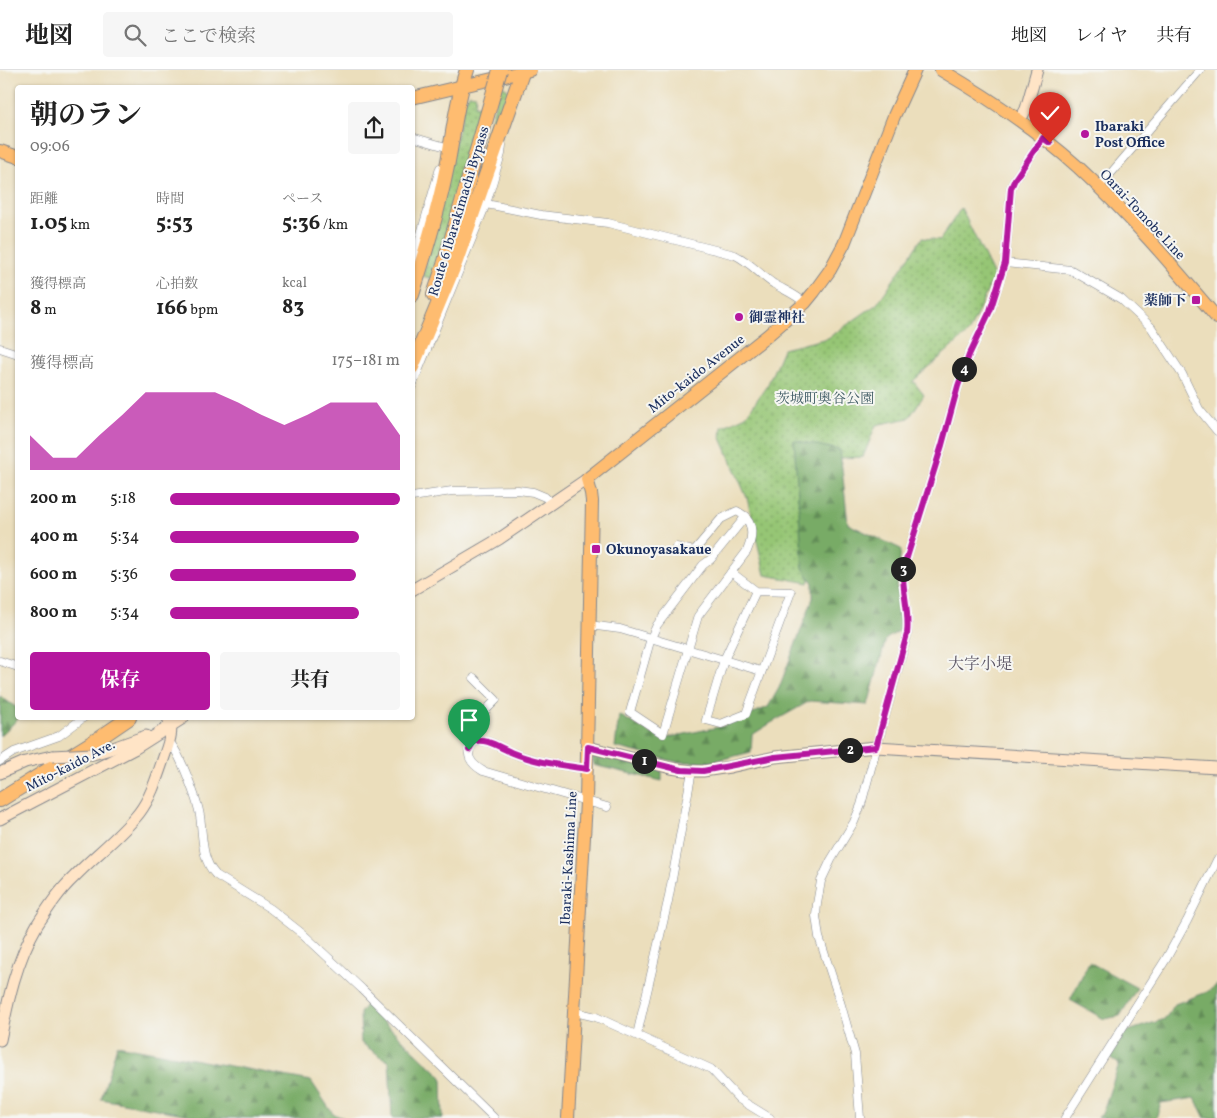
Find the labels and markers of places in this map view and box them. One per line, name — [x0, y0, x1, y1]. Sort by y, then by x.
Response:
pin — [1029, 92, 1071, 143]
place label: Ibaraki Post Office — [1095, 118, 1165, 153]
marker: Ibaraki Post Office — [1079, 128, 1091, 140]
place label: 薬師下 — [1144, 292, 1186, 311]
marker: 薬師下 — [1190, 294, 1202, 306]
place label: 御霊神社 — [749, 309, 805, 328]
marker: 御霊神社 — [733, 311, 745, 323]
pin: 4 — [952, 356, 976, 382]
place label: Okunoyasakaue — [606, 541, 712, 560]
marker: Okunoyasakaue — [590, 543, 602, 555]
pin: 3 — [890, 556, 916, 582]
pin — [448, 699, 490, 750]
pin: 2 — [838, 738, 862, 762]
pin: 1 — [632, 748, 656, 774]

